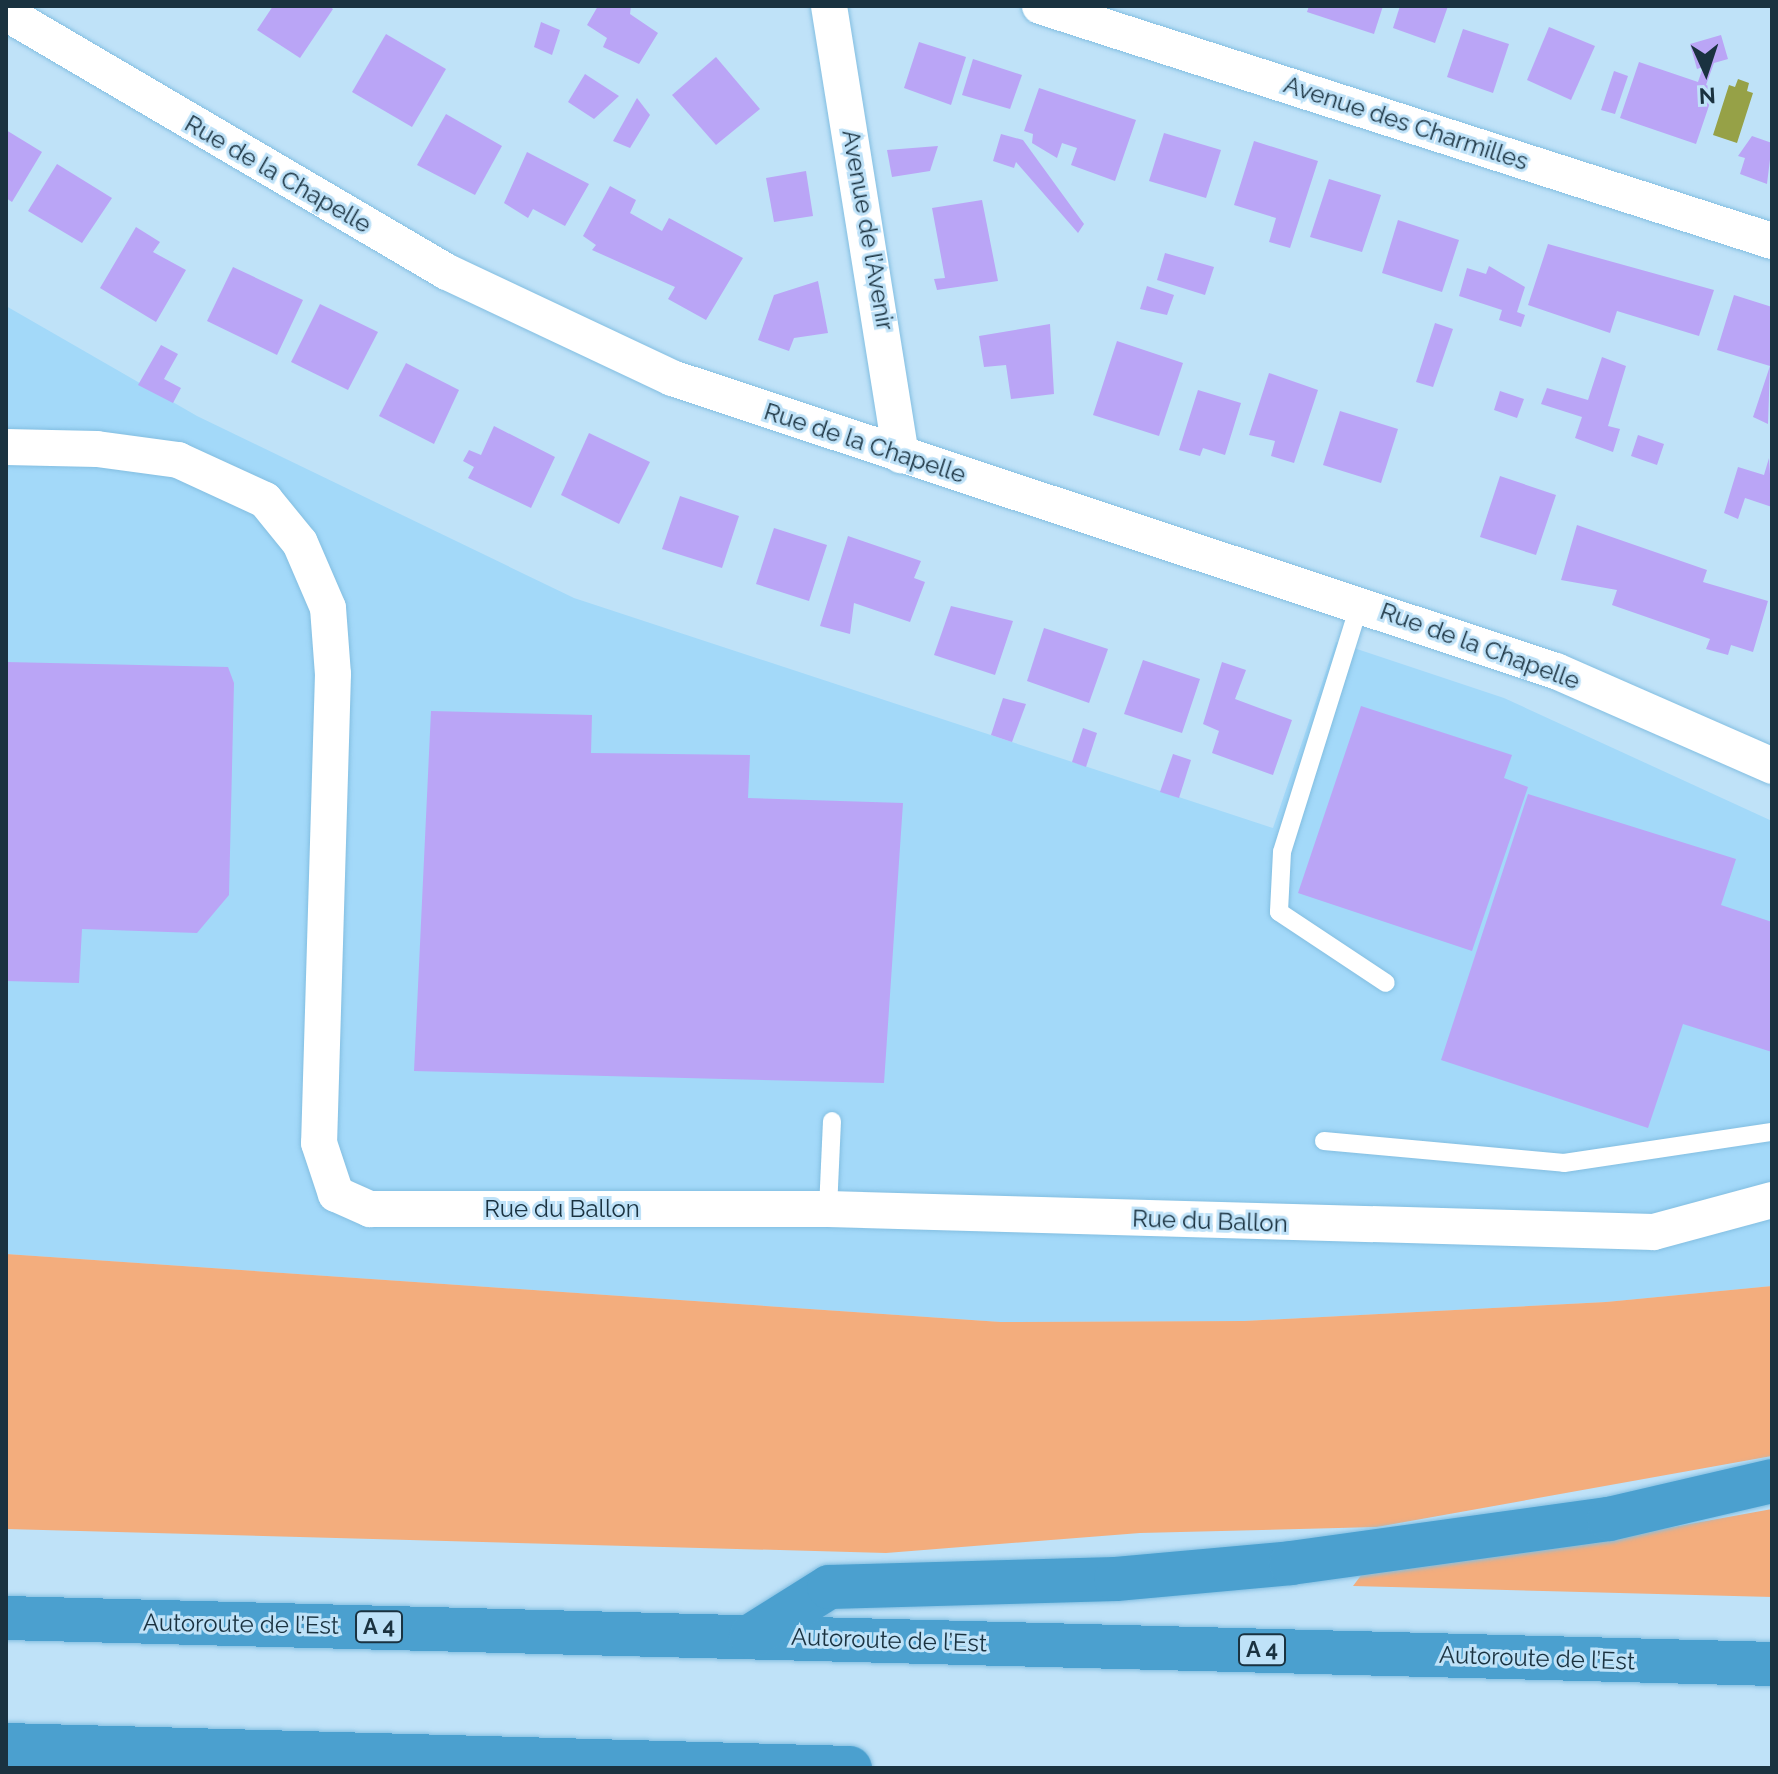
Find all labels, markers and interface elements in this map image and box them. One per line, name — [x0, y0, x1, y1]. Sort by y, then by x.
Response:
north arrow — [1666, 32, 1746, 112]
street label: Avenue des Charmilles — [1280, 70, 1532, 176]
text: N — [1698, 83, 1716, 109]
street label: Rue de la Chapelle — [180, 109, 376, 239]
street label: Avenue de l’Avenir — [836, 127, 900, 333]
street label: Rue de la Chapelle — [761, 397, 969, 489]
street label: Rue de la Chapelle — [1376, 596, 1584, 696]
street label: Rue du Ballon — [484, 1195, 640, 1223]
street label: Rue du Ballon — [1132, 1204, 1288, 1238]
street label: Autoroute de l’Est — [143, 1608, 339, 1640]
road number: A 4 — [353, 1609, 405, 1645]
street label: Autoroute de l’Est — [790, 1622, 988, 1658]
road number: A 4 — [1236, 1632, 1288, 1668]
street label: Autoroute de l’Est — [1438, 1640, 1636, 1676]

